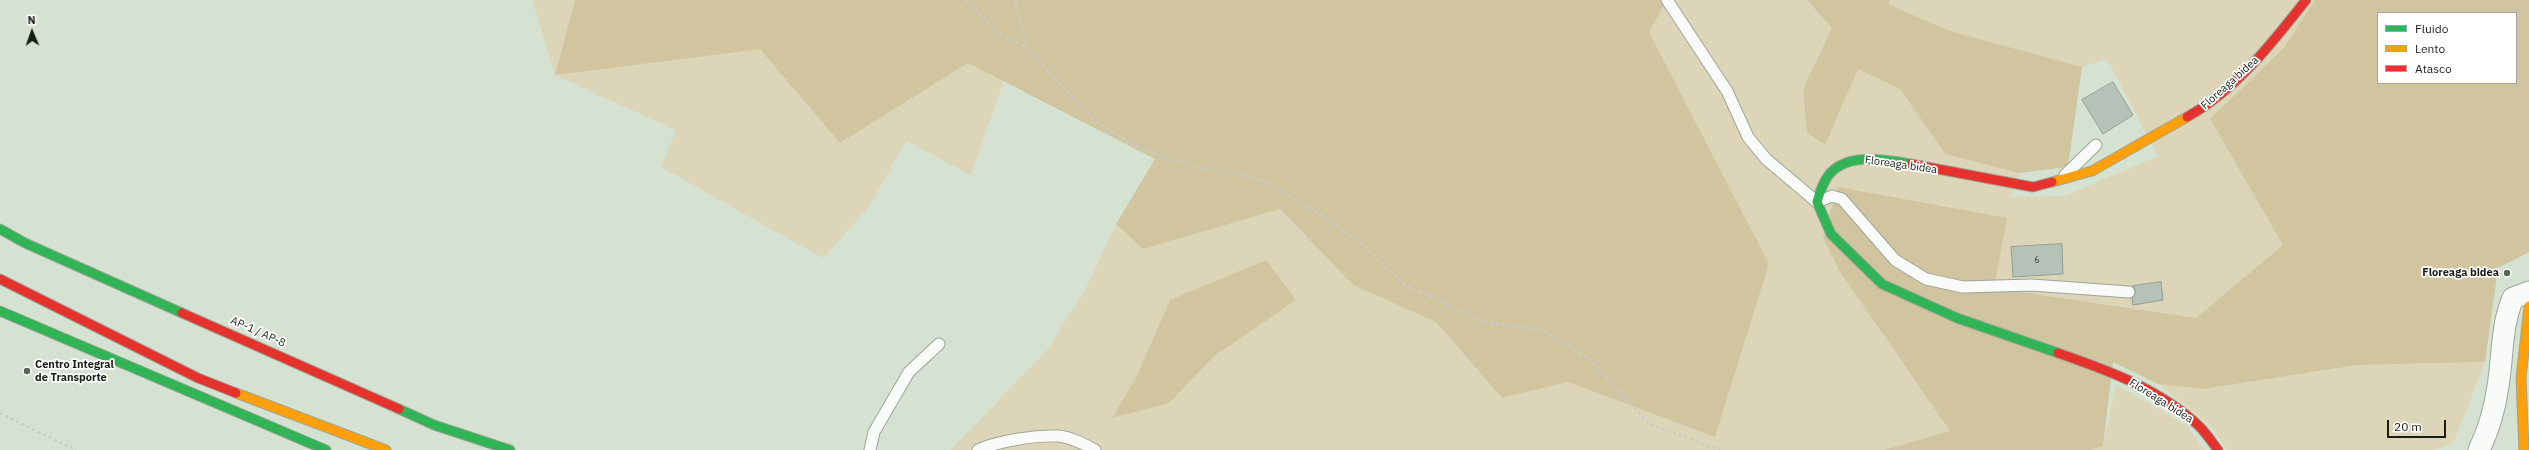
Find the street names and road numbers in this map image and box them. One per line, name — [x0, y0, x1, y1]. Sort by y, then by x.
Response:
street label: Floreaga bidea — [2199, 54, 2261, 112]
street label: Floreaga bidea — [1864, 153, 1938, 177]
street label: AP-1 / AP-8 — [228, 314, 288, 350]
street label: Floreaga bidea — [2127, 376, 2195, 426]

